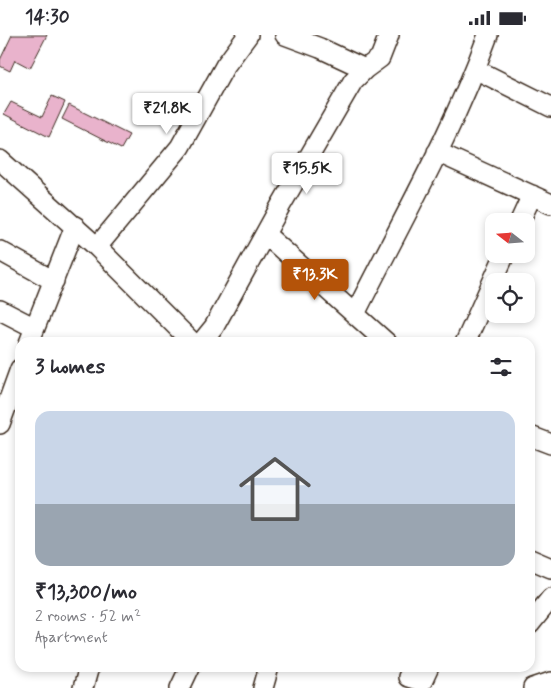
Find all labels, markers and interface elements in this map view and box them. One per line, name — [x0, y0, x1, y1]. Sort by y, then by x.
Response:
text: 14:30 — [25, 5, 70, 30]
pin: ₹21.8K — [126, 93, 208, 135]
text: ₹21.8K — [143, 98, 191, 119]
pin: ₹15.5K — [266, 153, 348, 195]
text: ₹15.5K — [282, 158, 332, 179]
north arrow — [485, 213, 535, 263]
map controls — [485, 213, 535, 323]
pin: ₹13.3K — [274, 259, 356, 301]
text: ₹13.3K — [293, 264, 337, 285]
button: locate — [485, 273, 535, 323]
text: 3 homes — [35, 353, 105, 381]
icon: filters — [487, 353, 515, 381]
icon: home — [230, 444, 320, 534]
text: ₹13,300/mo — [35, 578, 137, 606]
text: 2 rooms · 52 m² — [35, 606, 141, 627]
text: Apartment — [35, 627, 108, 648]

